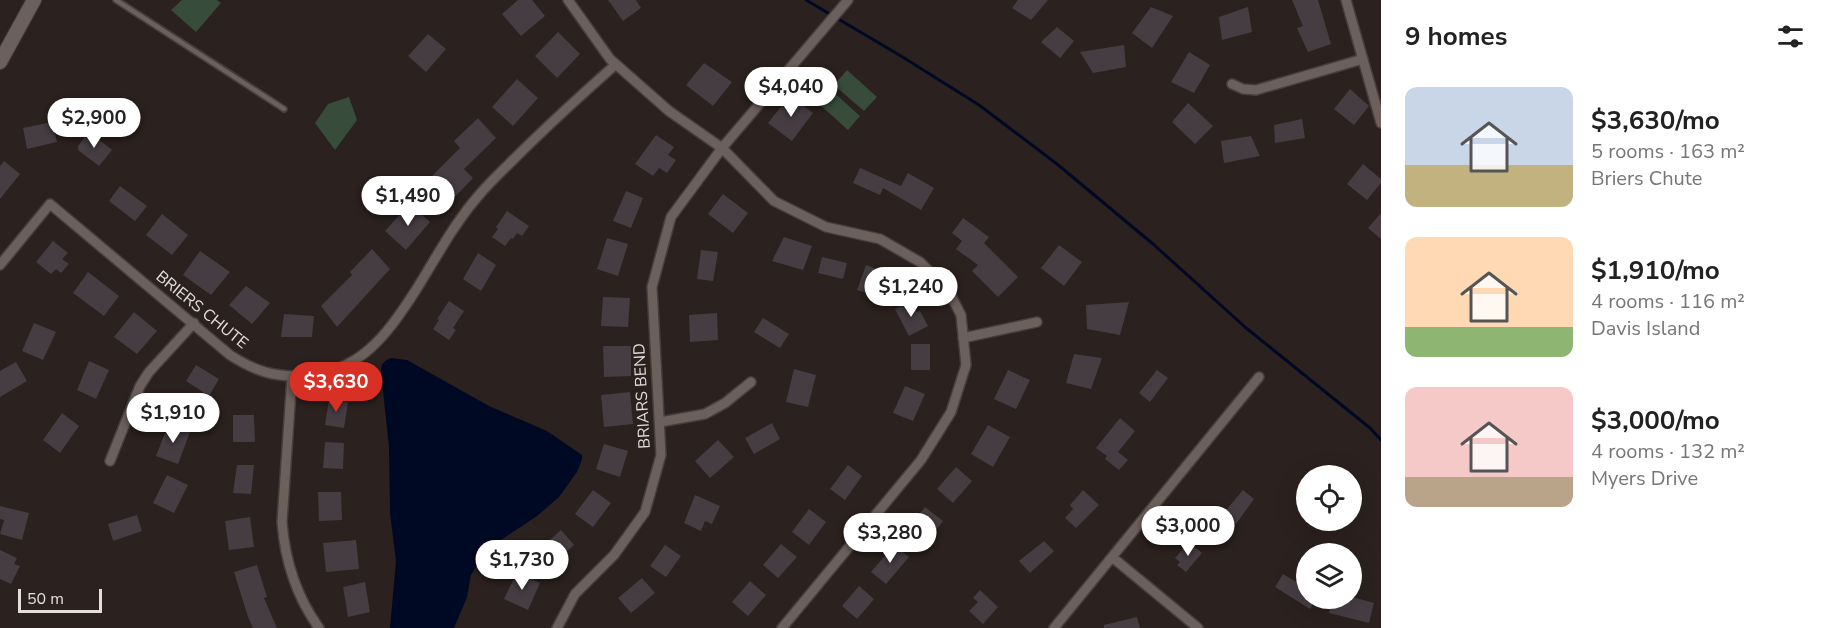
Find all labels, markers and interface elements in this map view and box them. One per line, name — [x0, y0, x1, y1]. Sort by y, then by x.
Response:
text: 9 homes — [1405, 19, 1507, 54]
icon: filters — [1774, 20, 1807, 53]
pin: $4,040 — [742, 67, 840, 118]
text: $4,040 — [759, 73, 823, 100]
pin: $2,900 — [45, 98, 143, 149]
text: $3,630/mo — [1591, 103, 1720, 138]
text: $2,900 — [62, 104, 126, 131]
icon: home — [1453, 111, 1525, 183]
text: 5 rooms · 163 m² — [1591, 138, 1745, 165]
text: Briers Chute — [1591, 165, 1702, 192]
pin: $1,490 — [359, 176, 457, 227]
text: $1,490 — [376, 182, 440, 209]
text: $1,910/mo — [1591, 253, 1720, 288]
icon: home — [1453, 261, 1525, 333]
street label: BRIERS CHUTE — [151, 266, 253, 354]
pin: $1,240 — [862, 267, 960, 318]
text: $1,240 — [879, 273, 943, 300]
text: 4 rooms · 116 m² — [1591, 288, 1745, 315]
text: Davis Island — [1591, 315, 1700, 342]
street label: BRIARS BEND — [628, 343, 656, 449]
pin: $3,630 — [287, 362, 385, 413]
text: $3,630 — [304, 368, 368, 395]
pin: $1,910 — [124, 393, 222, 444]
text: $1,910 — [141, 399, 205, 426]
text: $3,000/mo — [1591, 403, 1720, 438]
icon: home — [1453, 411, 1525, 483]
text: 4 rooms · 132 m² — [1591, 438, 1745, 465]
map controls — [1296, 465, 1362, 609]
button: locate — [1296, 465, 1362, 531]
text: Myers Drive — [1591, 465, 1698, 492]
pin: $3,000 — [1139, 506, 1237, 557]
text: $3,000 — [1156, 512, 1220, 539]
pin: $3,280 — [841, 513, 939, 564]
text: $3,280 — [858, 519, 922, 546]
pin: $1,730 — [473, 540, 571, 591]
button: layers — [1296, 543, 1362, 609]
text: $1,730 — [490, 546, 554, 573]
scale bar — [18, 586, 102, 614]
text: 50 m — [27, 588, 64, 610]

